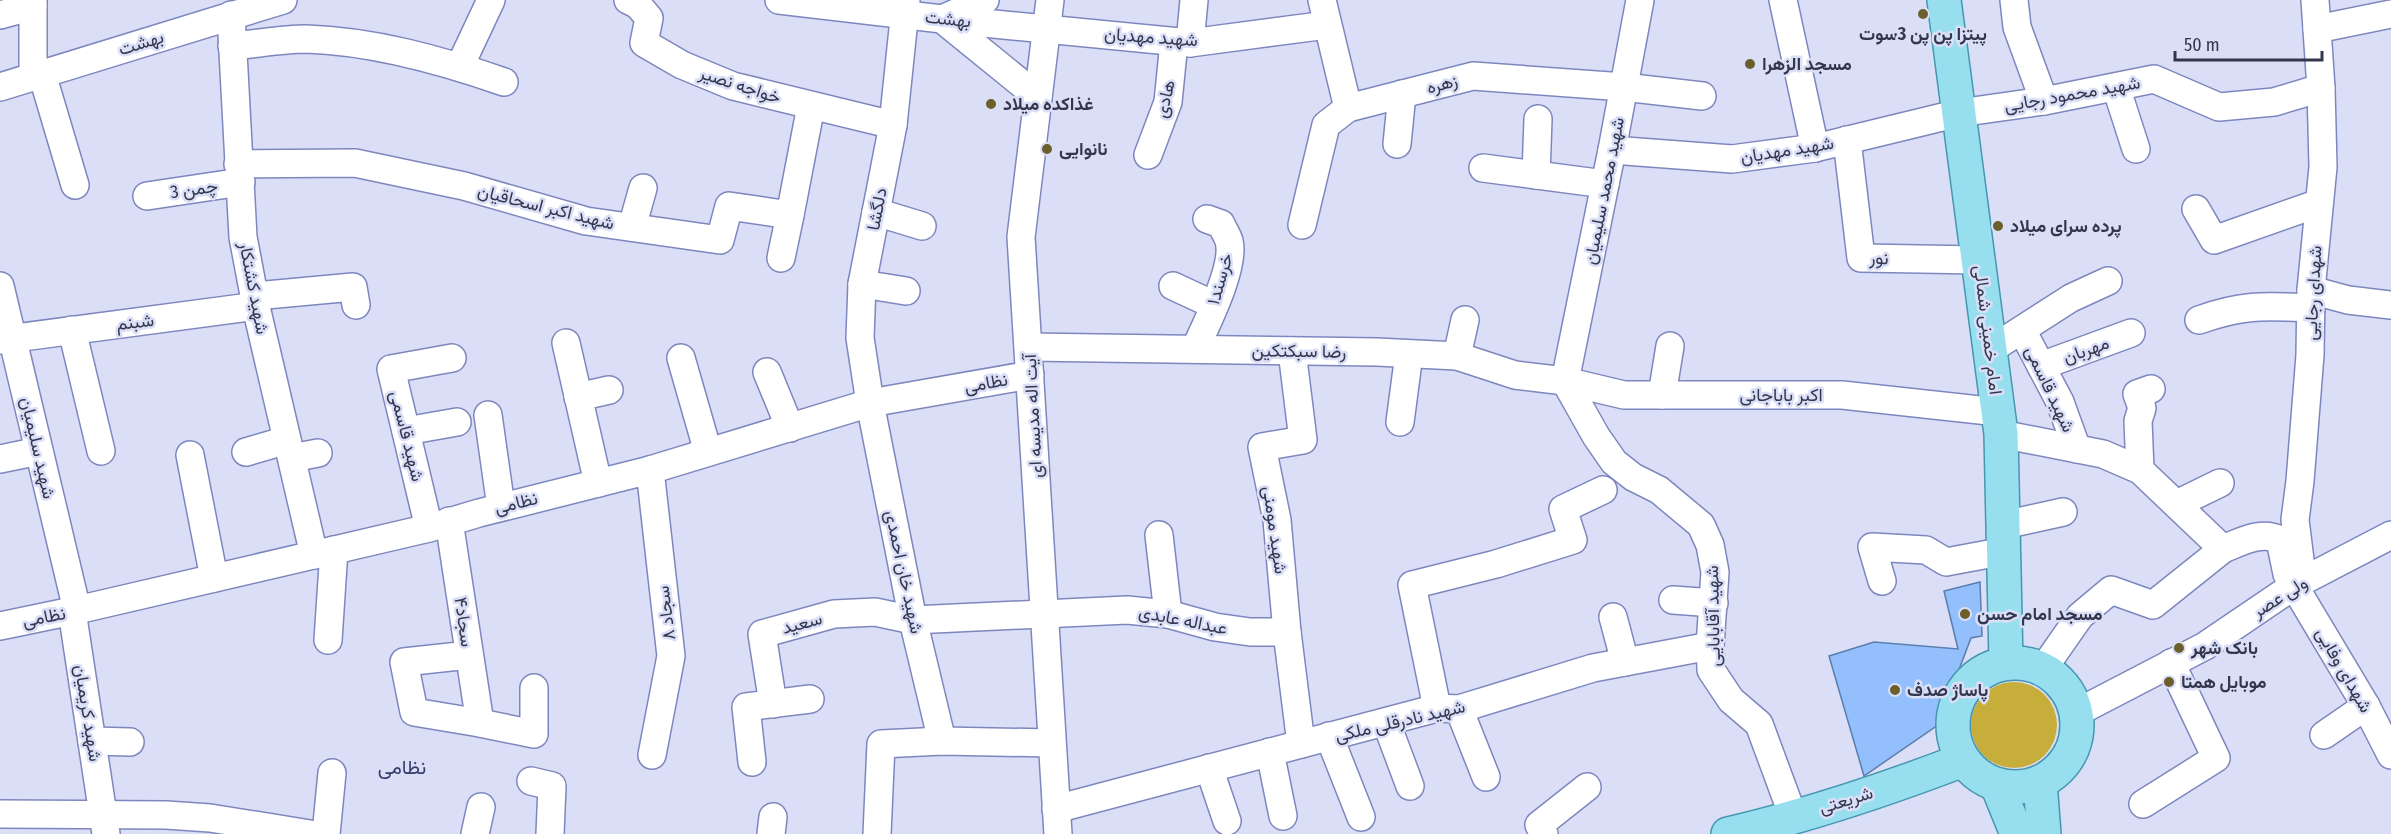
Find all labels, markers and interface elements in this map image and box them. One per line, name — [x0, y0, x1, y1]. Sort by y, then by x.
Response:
street label: بهشت — [924, 6, 972, 32]
marker: پیتزا پن پن 3سوت — [1916, 7, 1930, 21]
street label: شهید مهدیان — [1103, 23, 1199, 51]
place label: پیتزا پن پن 3سوت — [1859, 23, 1987, 46]
scale bar — [2175, 24, 2322, 62]
street label: بهشت — [116, 26, 166, 60]
text: 50 m — [2184, 34, 2220, 56]
place label: مسجد الزهرا — [1762, 53, 1852, 75]
marker: مسجد الزهرا — [1743, 57, 1757, 71]
street label: خواجه نصیر — [695, 61, 784, 109]
street label: زهره — [1424, 69, 1460, 99]
street label: شهید محمود رجایی — [2002, 71, 2142, 117]
street label: هادی — [1150, 78, 1180, 120]
place label: غذاکده میلاد — [1003, 93, 1094, 115]
marker: غذاکده میلاد — [984, 97, 998, 111]
street label: شهید محمد سلیمیان — [1579, 115, 1629, 267]
street label: شهید مهدیان — [1739, 132, 1835, 168]
place label: نانوایی — [1059, 138, 1107, 160]
marker: نانوایی — [1040, 142, 1054, 156]
street label: چمن 3 — [169, 175, 219, 204]
street label: شهید اکبر اسحاقیان — [475, 179, 617, 235]
street label: دلگشا — [862, 186, 892, 232]
place label: پرده سرای میلاد — [2010, 215, 2122, 238]
marker: پرده سرای میلاد — [1991, 219, 2005, 233]
street label: شهید کشتکار — [234, 239, 274, 336]
street label: شهدای رجایی — [2300, 245, 2326, 341]
street label: نور — [1868, 247, 1889, 269]
street label: خرسند۱ — [1202, 251, 1238, 307]
street label: امام خمینی شمالی — [1968, 264, 2007, 396]
street label: شبنم — [115, 309, 155, 336]
street label: مهربان — [2060, 332, 2112, 368]
street label: رضا سبکتکین — [1252, 339, 1346, 363]
street label: شهید قاسمی — [2020, 342, 2080, 436]
street label: آیت اله مدیسه ای — [1019, 352, 1047, 479]
street label: نظامی — [963, 368, 1009, 398]
street label: اکبر باباجانی — [1739, 384, 1823, 406]
street label: شهید قاسمی — [385, 388, 429, 484]
street label: شهید سلیمیان — [16, 395, 60, 501]
street label: شهید مومنی — [1258, 485, 1292, 575]
street label: نظامی — [492, 487, 540, 519]
street label: شهید خان احمدی — [880, 508, 928, 636]
street label: شهید آقابابایی — [1701, 565, 1725, 667]
street label: ولی عصر — [2247, 572, 2312, 623]
street label: سجاد ۸ — [652, 585, 680, 641]
street label: سجاد۴ — [450, 596, 478, 648]
street label: عبداله عابدی — [1137, 601, 1229, 639]
street label: نظامی — [20, 602, 68, 632]
place label: مسجد امام حسن — [1977, 603, 2103, 626]
street label: سعید — [780, 607, 824, 639]
marker: مسجد امام حسن — [1958, 607, 1972, 621]
street label: شهدای وفایی — [2311, 624, 2377, 716]
place label: بانک شهر — [2190, 637, 2258, 659]
marker: بانک شهر — [2172, 641, 2186, 655]
street label: شهید کریمیان — [69, 663, 107, 763]
place label: موبایل همتا — [2181, 671, 2267, 693]
marker: موبایل همتا — [2162, 675, 2176, 689]
place label: پاساژ صدف — [1907, 679, 1988, 702]
marker: پاساژ صدف — [1888, 683, 1902, 697]
street label: شهید نادرقلی ملکی — [1333, 695, 1467, 747]
district label: نظامی — [378, 755, 426, 779]
street label: شریعتی — [1816, 781, 1876, 819]

